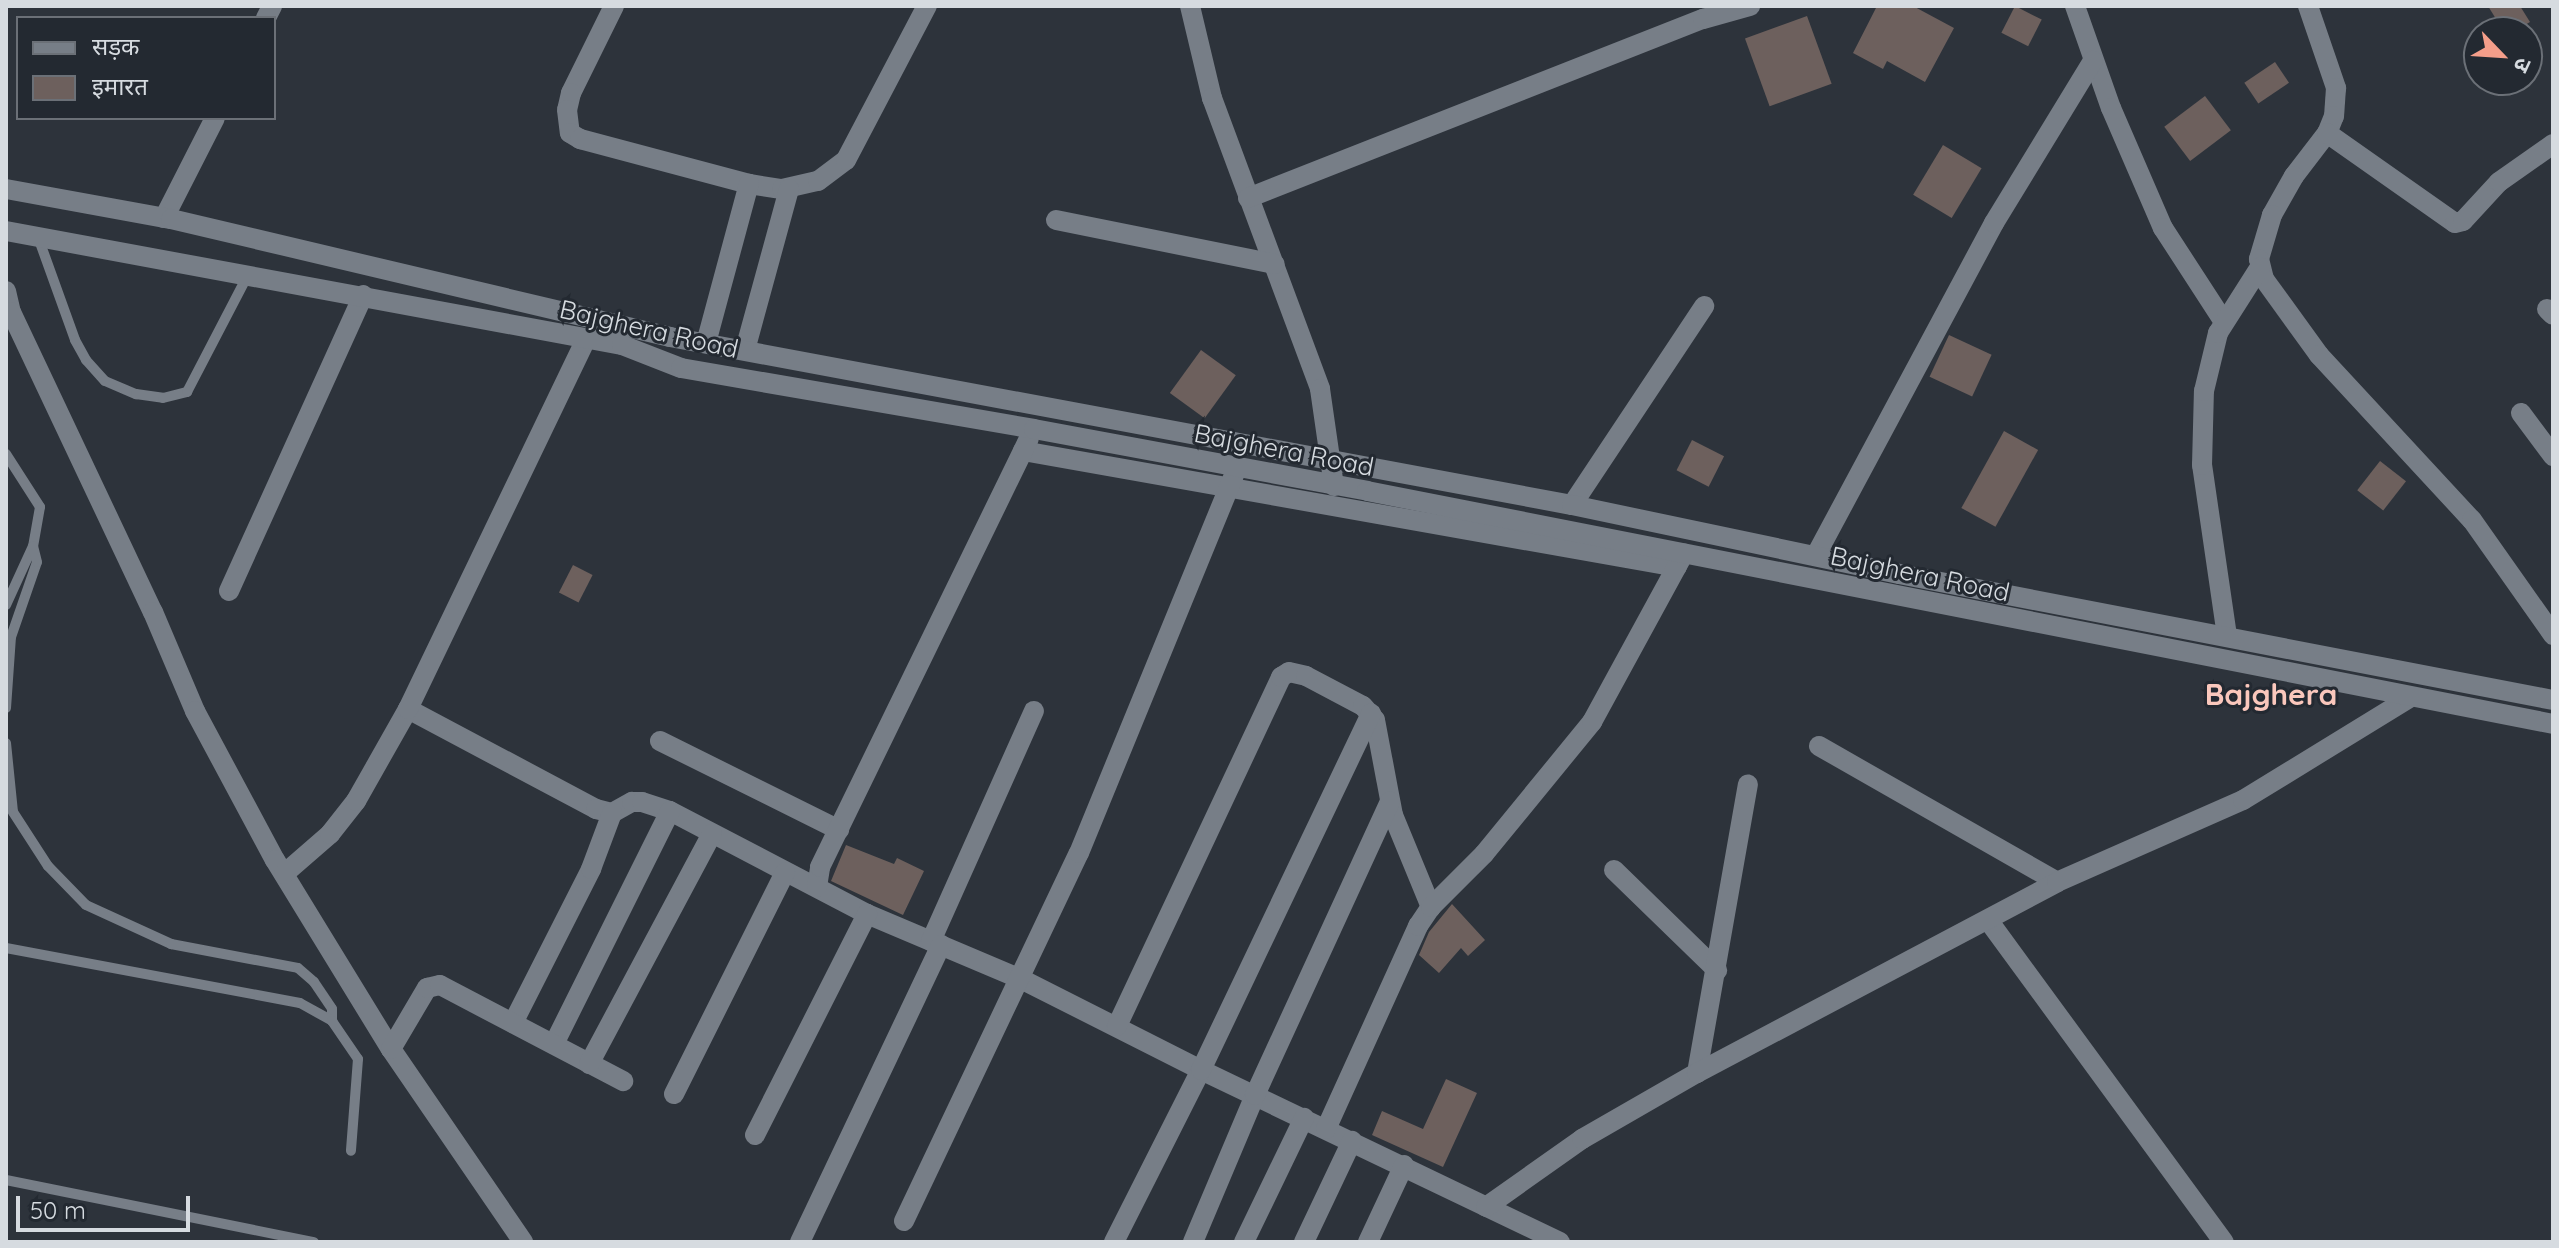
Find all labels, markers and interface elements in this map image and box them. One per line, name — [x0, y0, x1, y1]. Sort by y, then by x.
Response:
legend — [16, 16, 276, 120]
north arrow — [2463, 16, 2543, 96]
text: सड़क — [92, 31, 140, 61]
text: उ — [2508, 54, 2538, 77]
text: इमारत — [92, 71, 148, 101]
street label: Bajghera Road — [557, 293, 741, 365]
street label: Bajghera Road — [1191, 417, 1377, 483]
street label: Bajghera Road — [1828, 540, 2012, 608]
district label: Bajghera — [2205, 676, 2337, 712]
scale bar — [20, 1180, 194, 1230]
text: 50 m — [30, 1195, 86, 1225]

